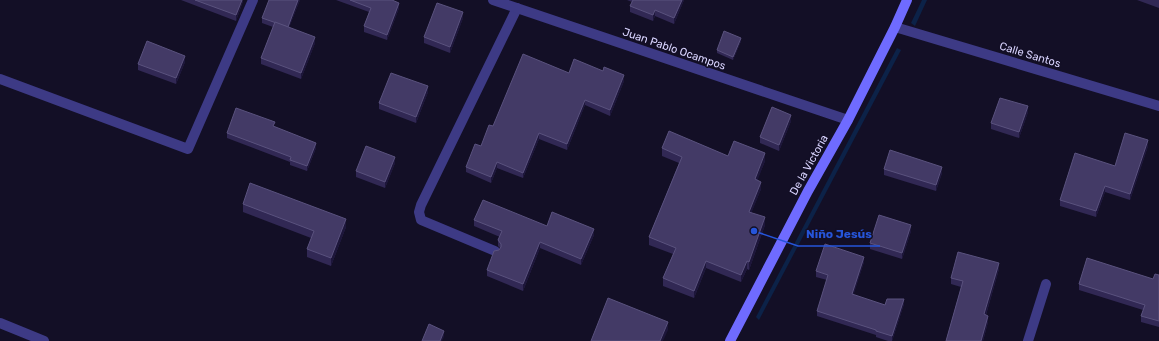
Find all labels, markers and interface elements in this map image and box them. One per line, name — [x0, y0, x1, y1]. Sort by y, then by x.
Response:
street label: Juan Pablo Ocampos — [621, 25, 728, 73]
street label: Calle Santos — [998, 40, 1063, 71]
street label: De la Victoria — [787, 133, 831, 197]
callout: Niño Jesús — [798, 222, 880, 246]
text: Niño Jesús — [806, 227, 872, 241]

